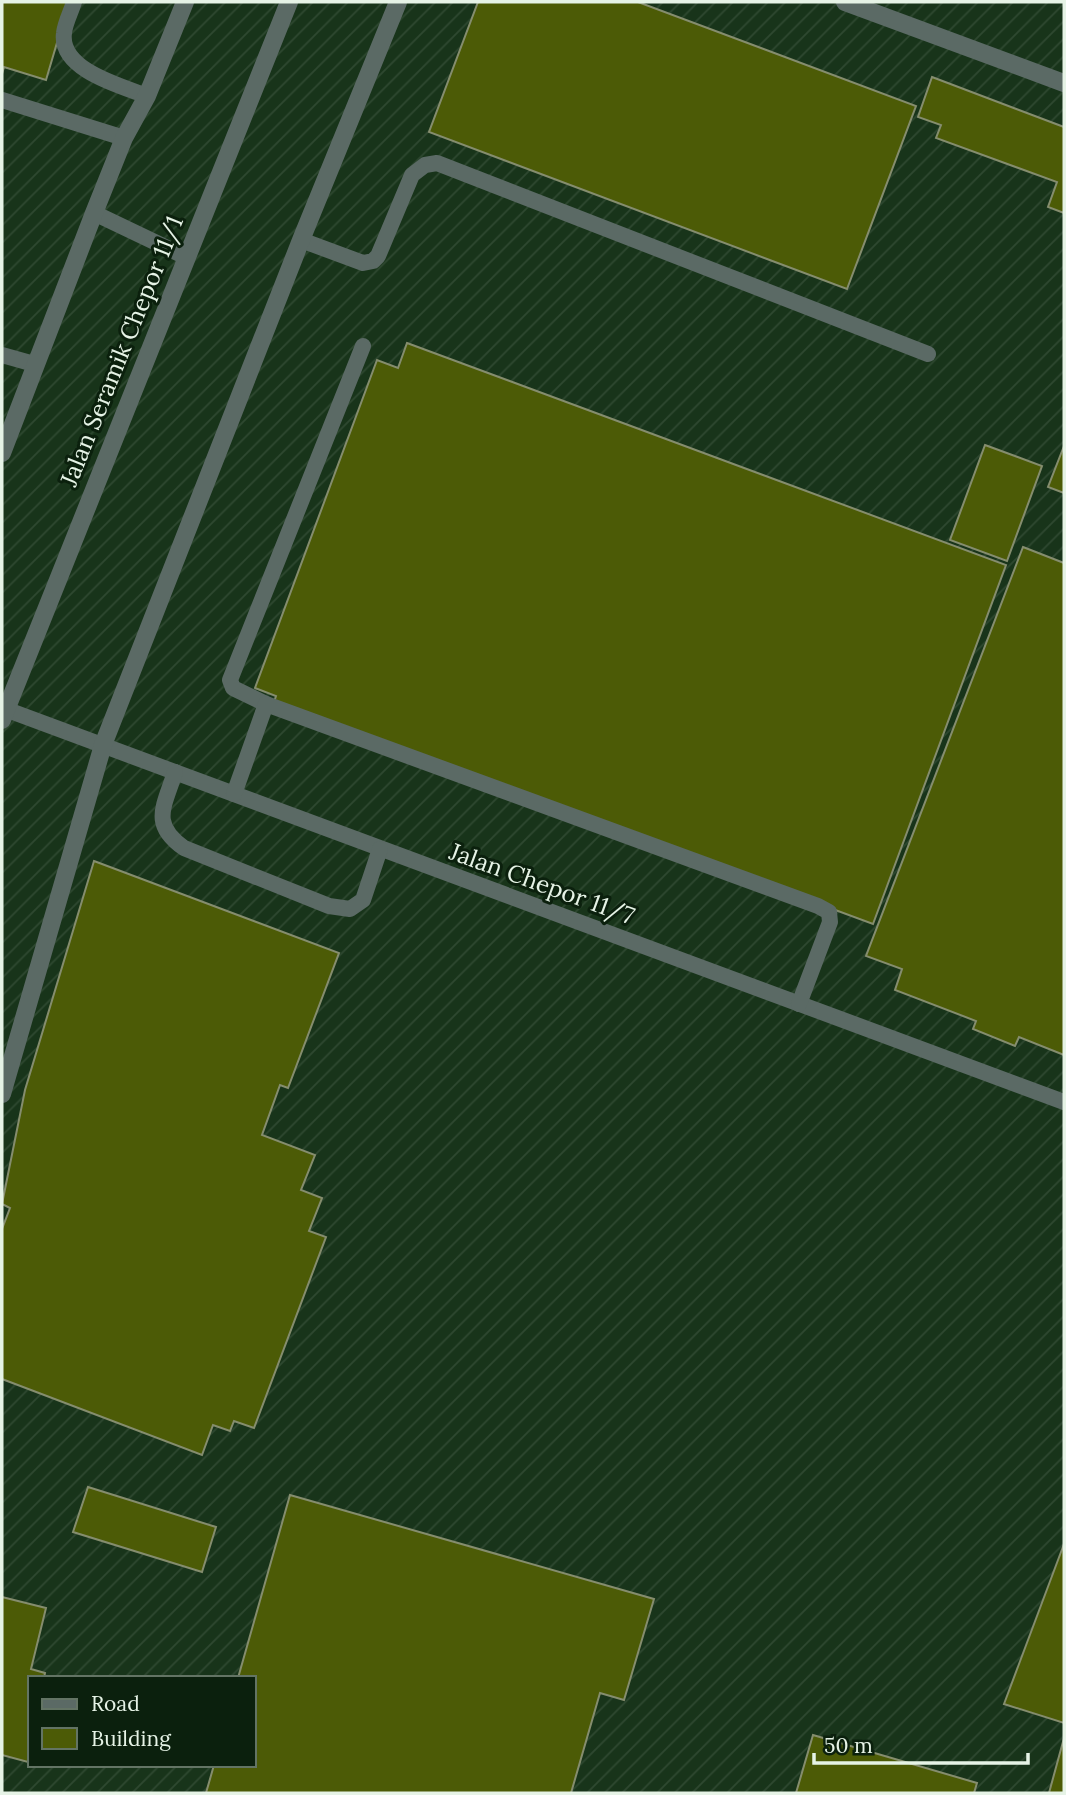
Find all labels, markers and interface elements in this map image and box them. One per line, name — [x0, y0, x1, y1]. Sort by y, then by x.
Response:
street label: Jalan Seramik Chepor 11/1 — [53, 211, 190, 492]
street label: Jalan Chepor 11/7 — [444, 835, 639, 931]
legend — [28, 1676, 256, 1767]
text: Road — [91, 1690, 140, 1717]
scale bar — [814, 1722, 1028, 1766]
text: Building — [91, 1725, 171, 1752]
text: 50 m — [824, 1732, 873, 1759]

